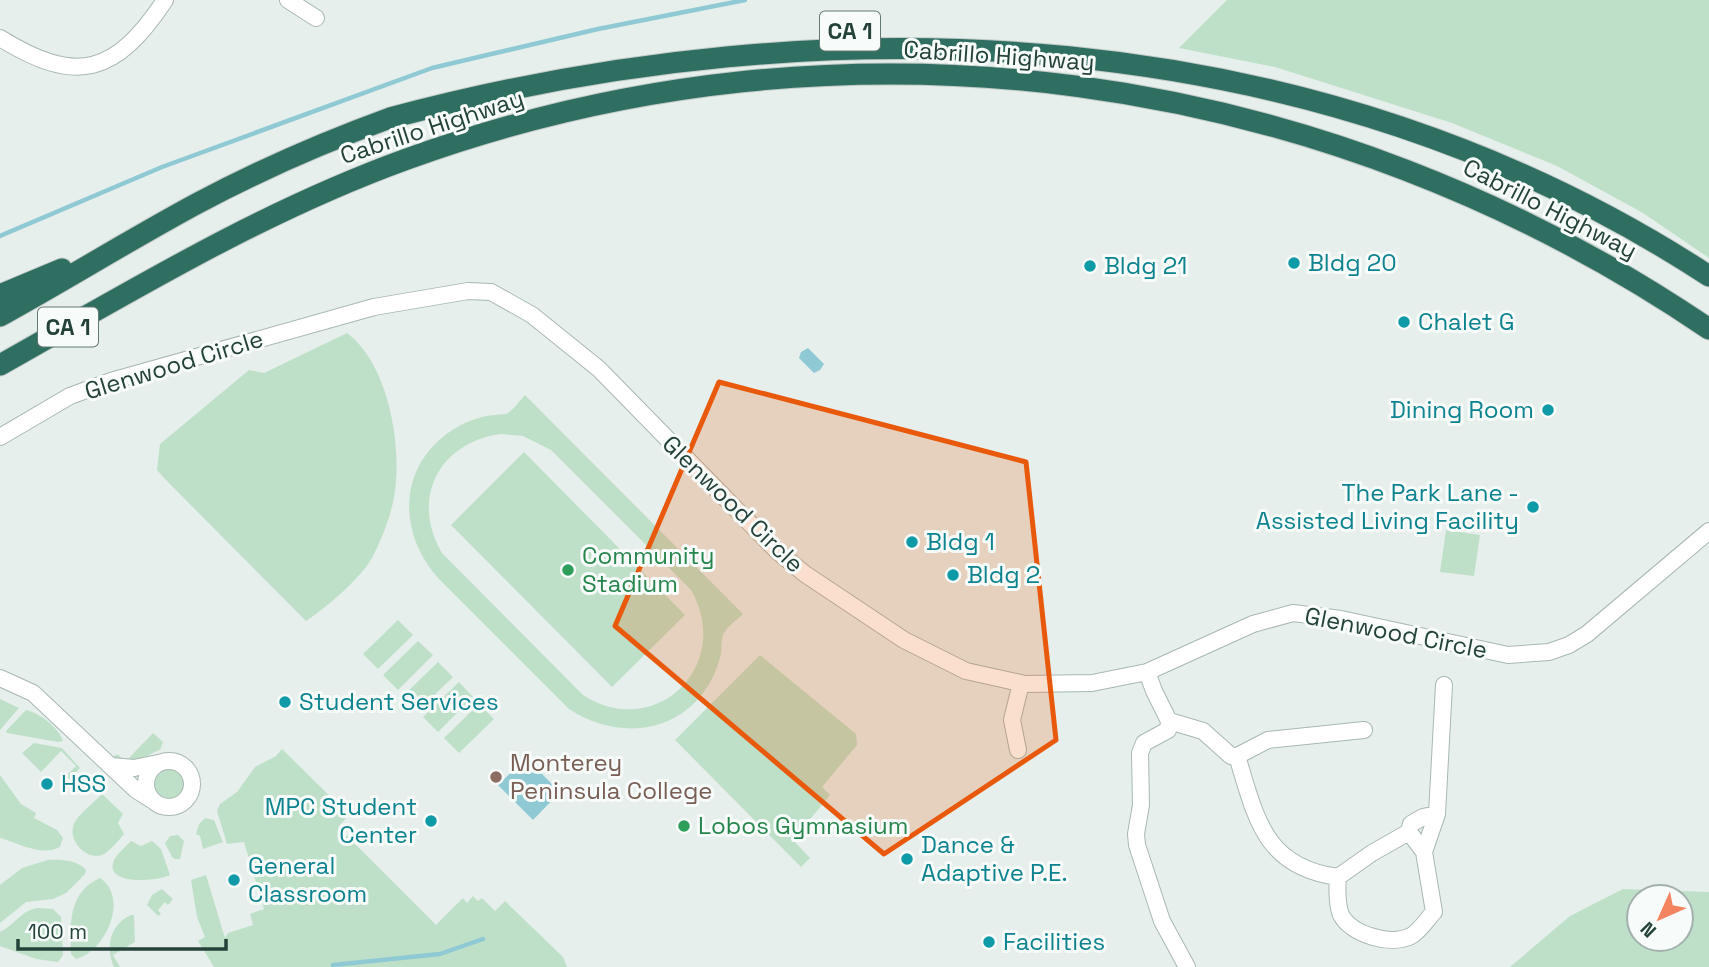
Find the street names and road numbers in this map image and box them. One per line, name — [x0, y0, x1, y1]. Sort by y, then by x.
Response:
road number: CA 1 — [820, 12, 880, 50]
street label: Cabrillo Highway — [903, 33, 1095, 78]
street label: Cabrillo Highway — [336, 82, 528, 171]
street label: Cabrillo Highway — [1458, 151, 1642, 266]
road number: CA 1 — [38, 308, 98, 346]
street label: Glenwood Circle — [81, 323, 267, 406]
street label: Glenwood Circle — [656, 428, 811, 579]
street label: Glenwood Circle — [1302, 600, 1490, 665]

